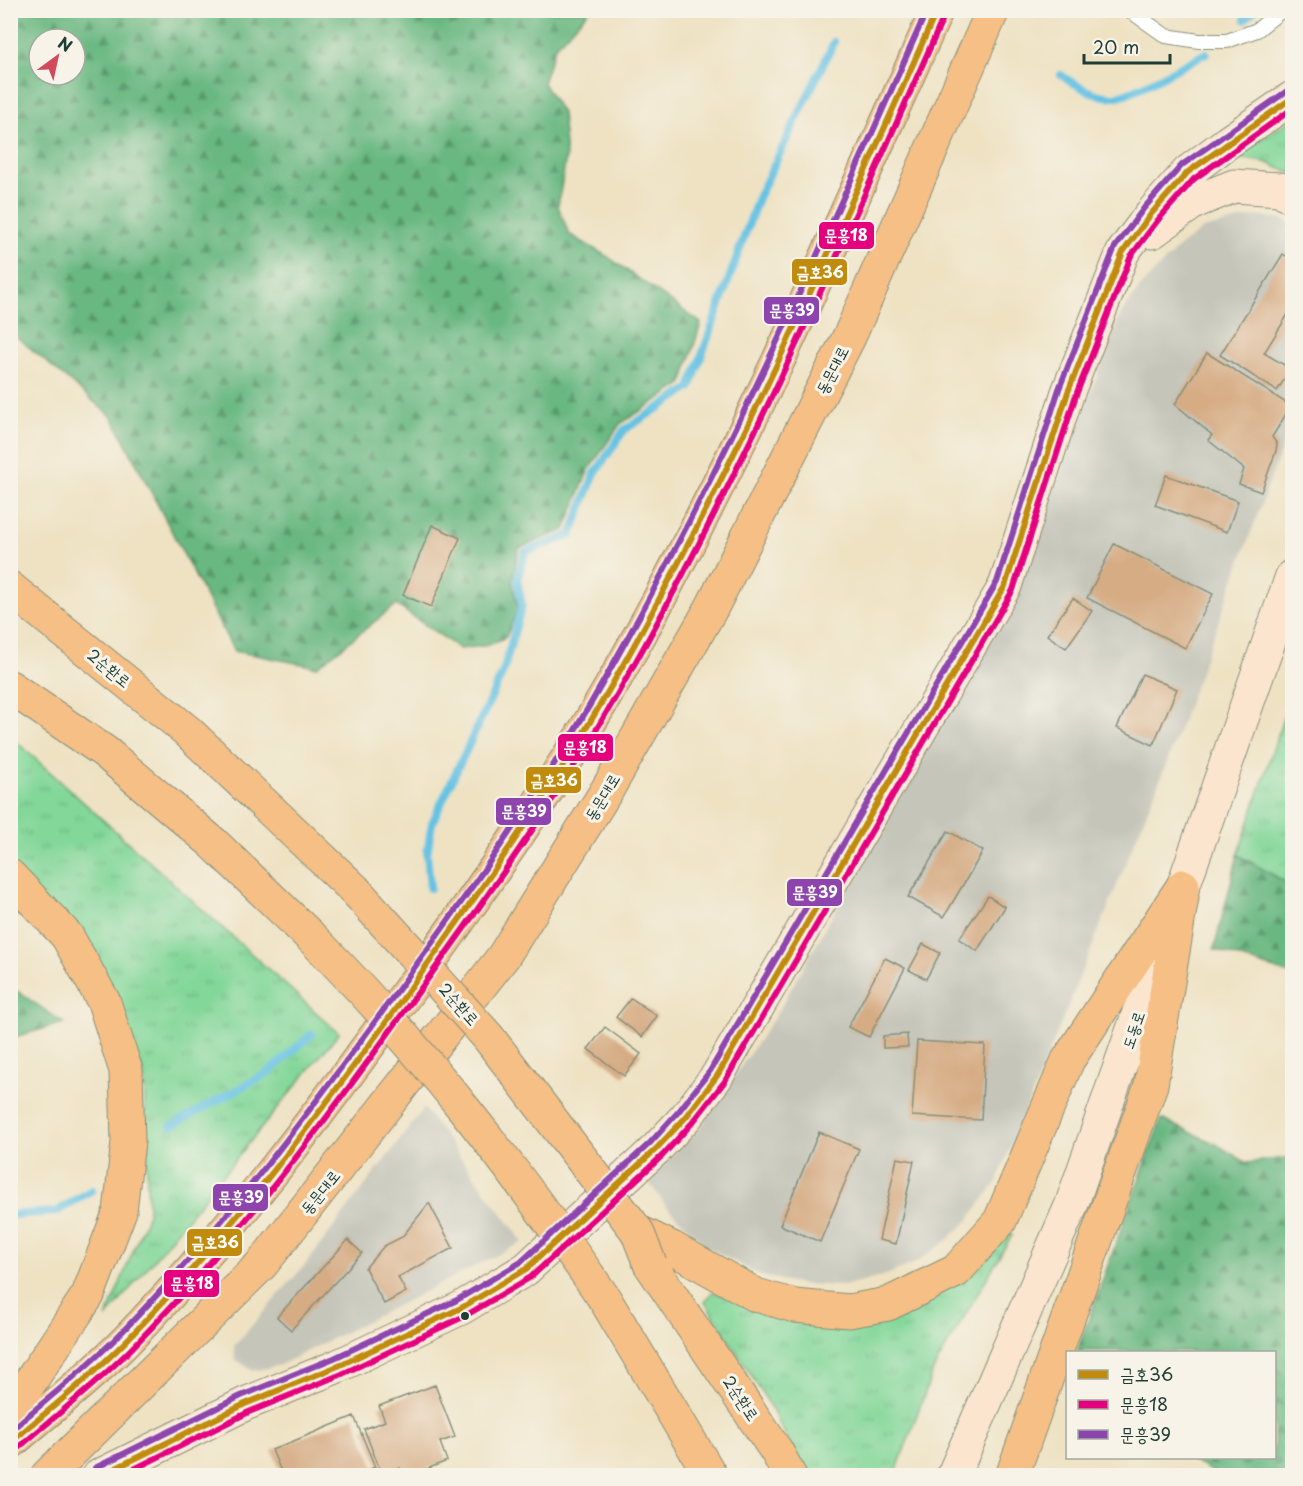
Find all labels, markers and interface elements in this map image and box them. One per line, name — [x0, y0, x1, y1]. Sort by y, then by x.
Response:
north arrow — [27, 27, 87, 87]
scale bar — [1084, 27, 1170, 65]
text: N — [54, 30, 78, 57]
text: 20 m — [1093, 33, 1139, 60]
line badge: 문흥18 — [818, 221, 875, 250]
text: 문흥18 — [824, 222, 868, 246]
line badge: 금호36 — [791, 258, 848, 286]
text: 금호36 — [796, 259, 844, 283]
line badge: 문흥39 — [763, 296, 820, 325]
text: 문흥39 — [769, 297, 815, 321]
street label: 동문대로 — [809, 341, 853, 398]
street label: 2순환로 — [83, 642, 137, 692]
line badge: 문흥18 — [557, 733, 614, 762]
text: 문흥18 — [563, 734, 607, 758]
line badge: 금호36 — [525, 766, 582, 794]
text: 금호36 — [530, 767, 578, 791]
street label: 동문대로 — [578, 768, 625, 825]
line badge: 문흥39 — [495, 797, 552, 826]
text: 문흥39 — [501, 798, 547, 822]
line badge: 문흥39 — [786, 878, 843, 907]
text: 문흥39 — [792, 879, 838, 903]
street label: 2순환로 — [434, 977, 485, 1030]
street label: 도동로 — [1114, 1008, 1150, 1052]
street label: 동문대로 — [294, 1164, 345, 1219]
line badge: 문흥39 — [212, 1183, 269, 1212]
text: 문흥39 — [218, 1184, 264, 1208]
line badge: 금호36 — [186, 1228, 243, 1257]
text: 금호36 — [191, 1229, 239, 1253]
line badge: 문흥18 — [163, 1269, 220, 1298]
text: 문흥18 — [170, 1270, 214, 1294]
unlabelled marker — [459, 1310, 471, 1322]
legend — [1066, 1351, 1276, 1459]
text: 금호36 — [1120, 1360, 1173, 1387]
street label: 2순환로 — [718, 1370, 766, 1425]
text: 문흥18 — [1120, 1390, 1168, 1417]
text: 문흥39 — [1120, 1420, 1171, 1447]

